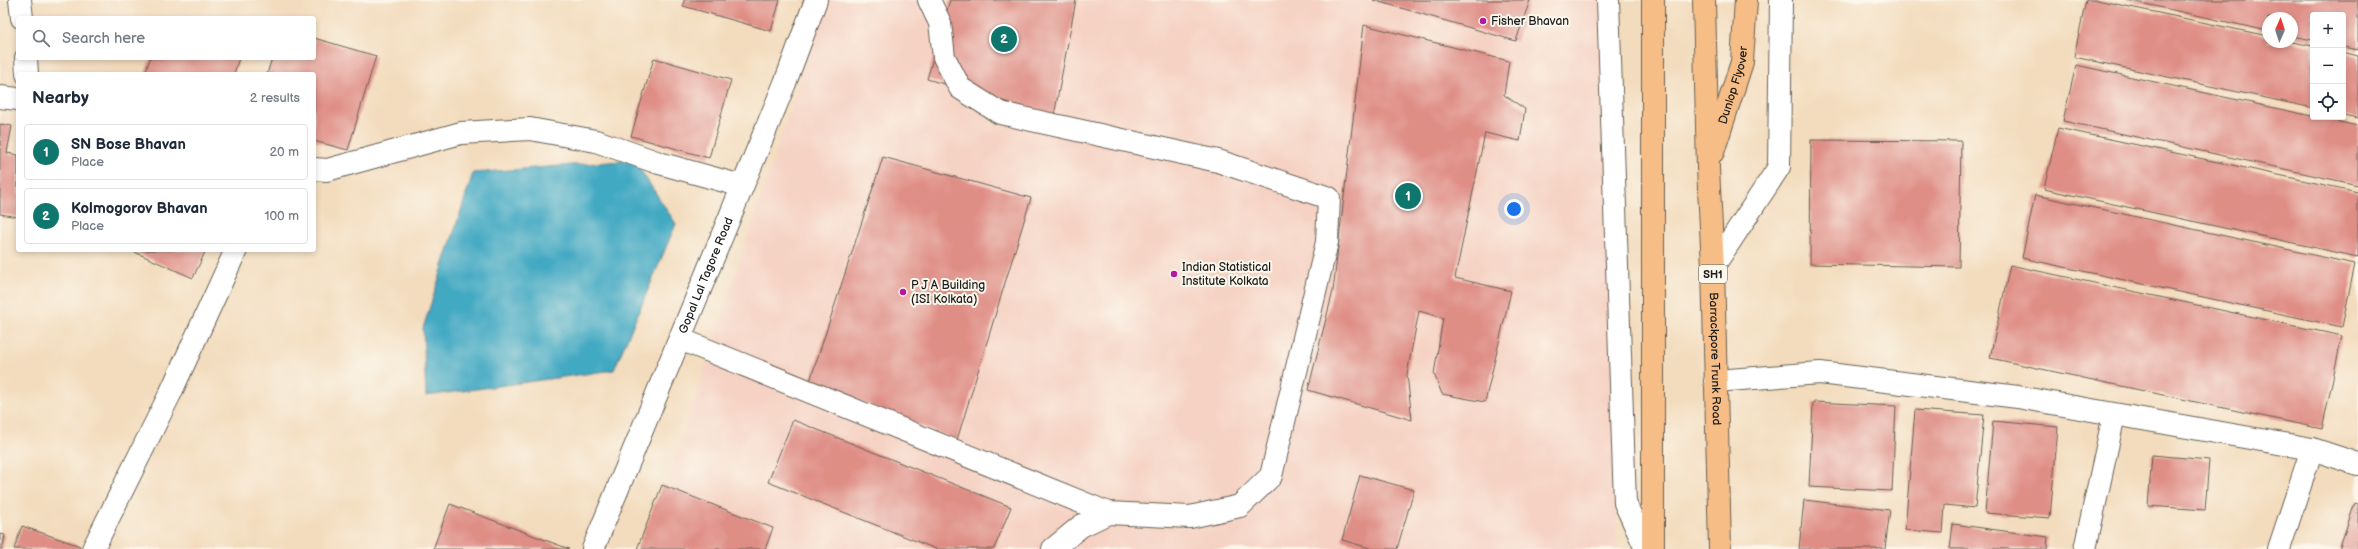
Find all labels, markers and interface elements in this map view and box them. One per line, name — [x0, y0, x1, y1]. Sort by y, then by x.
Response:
north arrow — [2262, 12, 2298, 48]
map controls — [2310, 12, 2346, 120]
button: + — [2310, 12, 2346, 48]
place label: Fisher Bhavan — [1491, 14, 1569, 29]
search box — [16, 16, 316, 60]
marker: Fisher Bhavan — [1478, 16, 1488, 26]
pin: 2 — [991, 24, 1017, 54]
icon: search — [30, 27, 52, 49]
text: Search here — [62, 29, 145, 48]
street label: Dunlop Flyover — [1715, 45, 1751, 126]
button: − — [2310, 48, 2346, 84]
button: locate — [2310, 84, 2346, 120]
text: Nearby — [32, 88, 89, 108]
text: 2 results — [250, 90, 300, 106]
text: SN Bose Bhavan — [71, 135, 186, 154]
text: 1 — [43, 144, 49, 160]
text: 20 m — [269, 144, 299, 160]
text: Place — [71, 154, 104, 170]
pin: 1 — [1395, 181, 1421, 211]
text: Kolmogorov Bhavan — [71, 199, 208, 218]
your location — [1504, 199, 1524, 219]
text: 2 — [42, 208, 50, 224]
text: 100 m — [264, 208, 299, 224]
street label: Gopal Lal Tagore Road — [675, 215, 736, 336]
text: Place — [71, 218, 104, 234]
place label: Indian Statistical Institute Kolkata — [1182, 260, 1271, 289]
road number: SH1 — [1699, 265, 1727, 283]
marker: Indian Statistical Institute Kolkata — [1169, 269, 1179, 279]
place label: P J A Building (ISI Kolkata) — [911, 278, 985, 307]
marker: P J A Building (ISI Kolkata) — [898, 287, 908, 297]
street label: Barrackpore Trunk Road — [1706, 292, 1724, 426]

